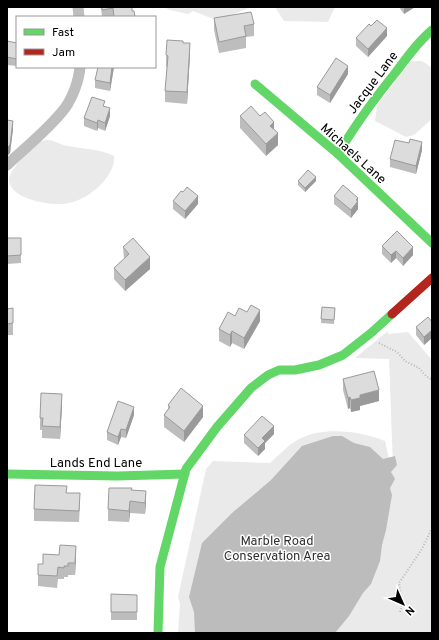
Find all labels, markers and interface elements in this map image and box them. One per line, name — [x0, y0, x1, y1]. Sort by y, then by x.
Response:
legend — [16, 16, 156, 68]
text: Fast — [52, 25, 74, 41]
text: Jam — [52, 45, 75, 61]
street label: Jacque Lane — [345, 49, 402, 118]
street label: Michaels Lane — [316, 121, 389, 188]
street label: Lands End Lane — [50, 456, 142, 472]
park label: Marble Road Conservation Area — [224, 534, 330, 565]
north arrow — [383, 584, 423, 624]
text: N — [402, 603, 417, 618]

